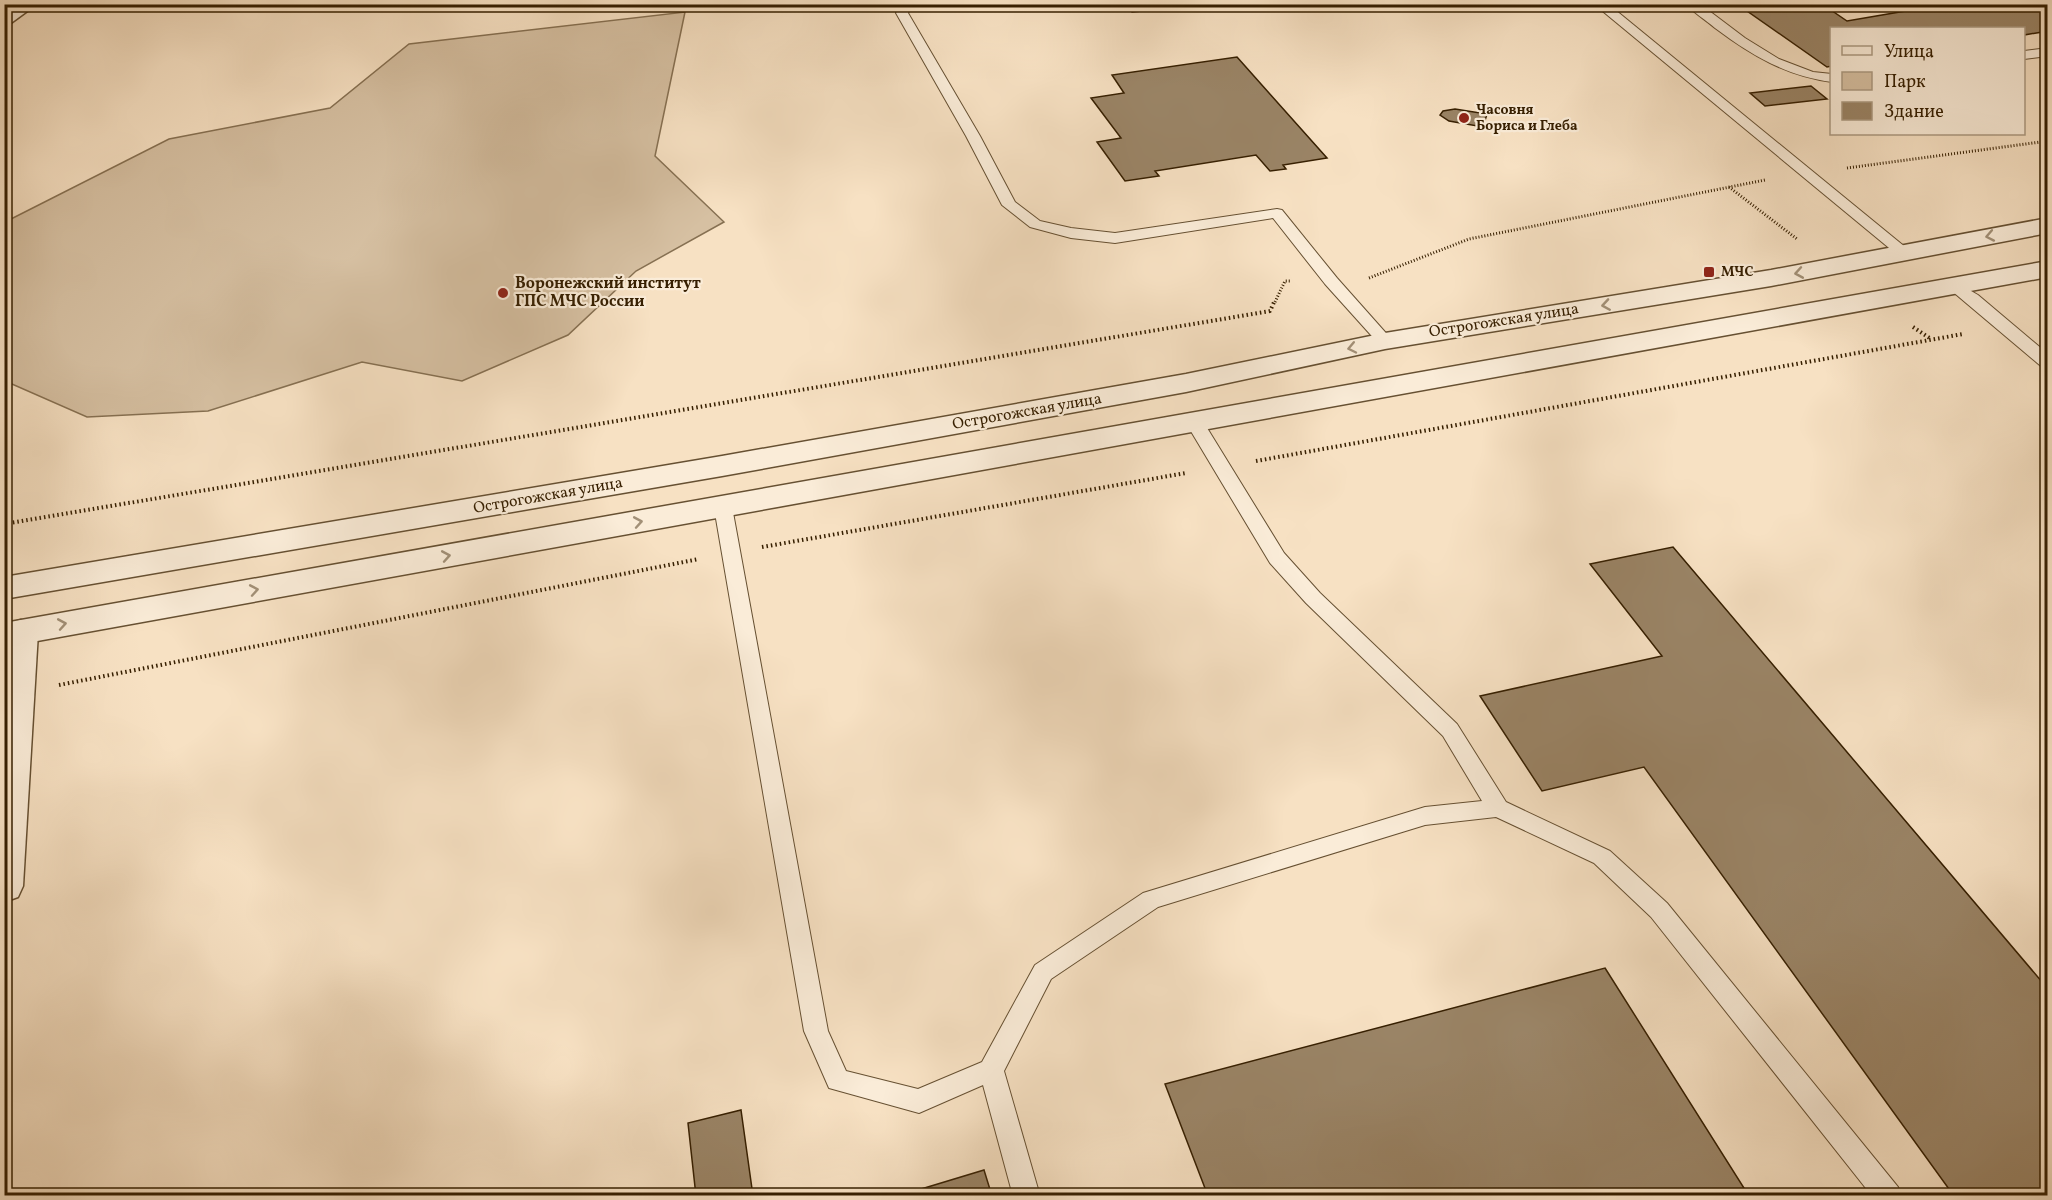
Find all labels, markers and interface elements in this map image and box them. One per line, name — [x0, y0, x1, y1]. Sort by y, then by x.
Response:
legend — [1830, 27, 2025, 135]
text: Улица — [1884, 40, 1934, 65]
text: Парк — [1884, 70, 1926, 95]
text: Здание — [1884, 100, 1944, 125]
place label: Часовня Бориса и Глеба — [1476, 101, 1578, 136]
marker: Часовня Бориса и Глеба — [1457, 111, 1471, 125]
one-way arrow — [1985, 229, 1995, 242]
place label: МЧС — [1721, 263, 1753, 282]
marker: МЧС — [1702, 265, 1716, 279]
one-way arrow — [1794, 266, 1804, 279]
place label: Воронежский институт ГПС МЧС России — [515, 273, 701, 313]
marker: Воронежский институт ГПС МЧС России — [496, 286, 510, 300]
street label: Острогожская улица — [1428, 298, 1581, 344]
one-way arrow — [1602, 298, 1611, 310]
one-way arrow — [1347, 340, 1357, 353]
street label: Острогожская улица — [951, 388, 1103, 436]
street label: Острогожская улица — [472, 472, 624, 520]
one-way arrow — [633, 516, 643, 529]
one-way arrow — [441, 550, 451, 563]
one-way arrow — [249, 584, 259, 597]
one-way arrow — [57, 619, 67, 631]

